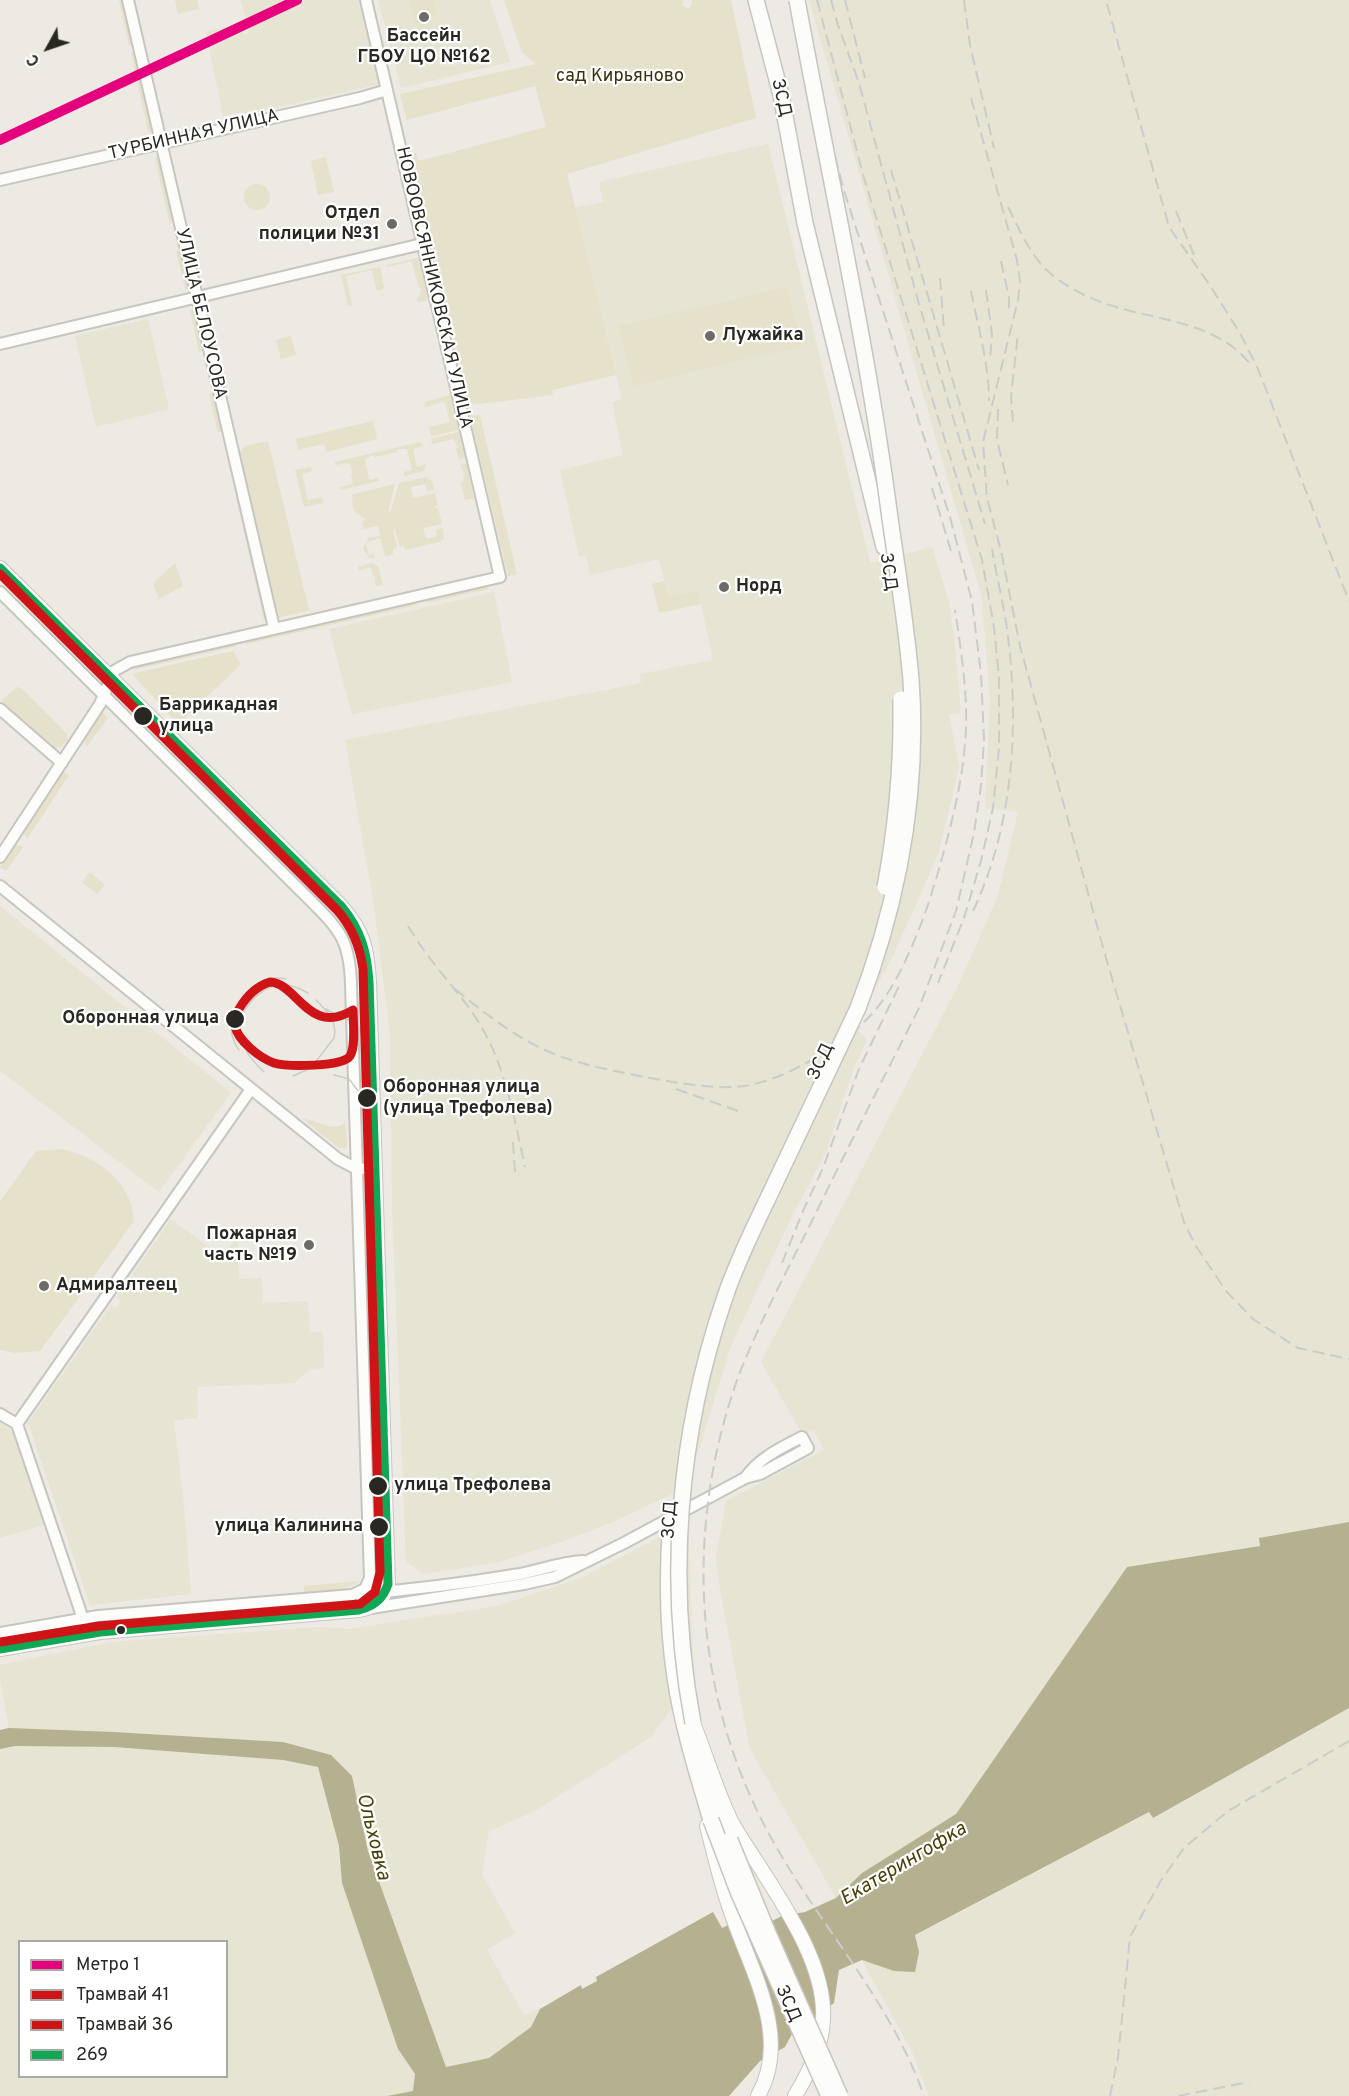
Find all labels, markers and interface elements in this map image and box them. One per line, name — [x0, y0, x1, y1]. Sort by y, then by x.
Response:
marker: Бассейн ГБОУ ЦО №162 — [417, 10, 431, 24]
north arrow — [18, 18, 78, 78]
place label: Бассейн ГБОУ ЦО №162 — [357, 26, 491, 68]
text: С — [23, 49, 45, 70]
park label: сад Кирьяново — [556, 66, 684, 88]
street label: ЗСД — [765, 77, 795, 119]
street label: ТУРБИННАЯ УЛИЦА — [107, 106, 281, 166]
street label: НОВООВСЯННИКОВСКАЯ УЛИЦА — [390, 145, 476, 431]
place label: Отдел полиции №31 — [259, 203, 380, 246]
marker: Отдел полиции №31 — [385, 217, 399, 231]
street label: УЛИЦА БЕЛОУСОВА — [170, 226, 230, 402]
place label: Лужайка — [722, 325, 804, 347]
marker: Лужайка — [703, 329, 717, 343]
street label: ЗСД — [873, 551, 901, 593]
place label: Норд — [736, 576, 782, 598]
marker: Норд — [717, 580, 731, 594]
place label: Баррикадная улица — [159, 695, 278, 738]
marker: Баррикадная улица — [132, 705, 154, 727]
place label: Оборонная улица — [62, 1008, 219, 1030]
marker: Оборонная улица — [224, 1008, 246, 1030]
street label: ЗСД — [804, 1040, 840, 1084]
place label: Оборонная улица (улица Трефолева) — [383, 1077, 553, 1120]
marker: Оборонная улица (улица Трефолева) — [356, 1087, 378, 1109]
place label: Пожарная часть №19 — [204, 1224, 297, 1266]
marker: Пожарная часть №19 — [302, 1238, 316, 1252]
place label: Адмиралтеец — [56, 1275, 177, 1297]
marker: Адмиралтеец — [37, 1279, 51, 1293]
marker: улица Трефолева — [367, 1475, 389, 1497]
place label: улица Трефолева — [394, 1475, 551, 1497]
street label: ЗСД — [659, 1500, 683, 1540]
place label: улица Калинина — [215, 1516, 363, 1538]
marker: улица Калинина — [368, 1516, 390, 1538]
unlabelled marker — [115, 1624, 127, 1636]
water label: Ольховка — [350, 1791, 394, 1883]
water label: Екатерингофка — [837, 1818, 971, 1912]
legend — [18, 1940, 228, 2078]
text: Метро 1 — [76, 1954, 140, 1977]
street label: ЗСД — [769, 1982, 805, 2026]
text: Трамвай 41 — [76, 1984, 169, 2007]
text: Трамвай 36 — [76, 2014, 173, 2037]
text: 269 — [76, 2044, 108, 2067]

